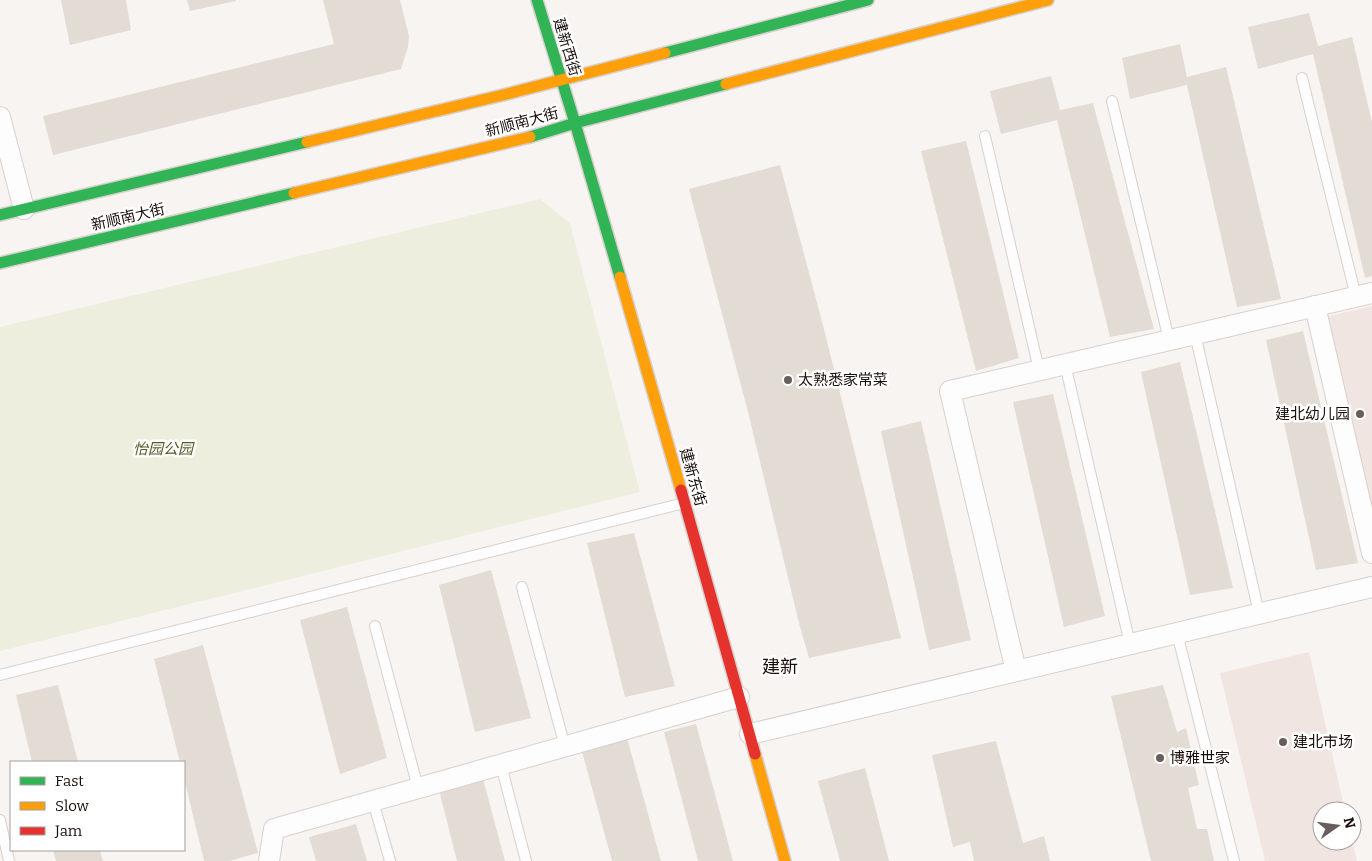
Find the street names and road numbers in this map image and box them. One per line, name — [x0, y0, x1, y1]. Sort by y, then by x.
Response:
street label: 建新西街 — [550, 16, 584, 78]
street label: 新顺南大街 — [483, 104, 561, 140]
street label: 新顺南大街 — [89, 200, 167, 234]
street label: 建新东街 — [676, 446, 710, 508]

